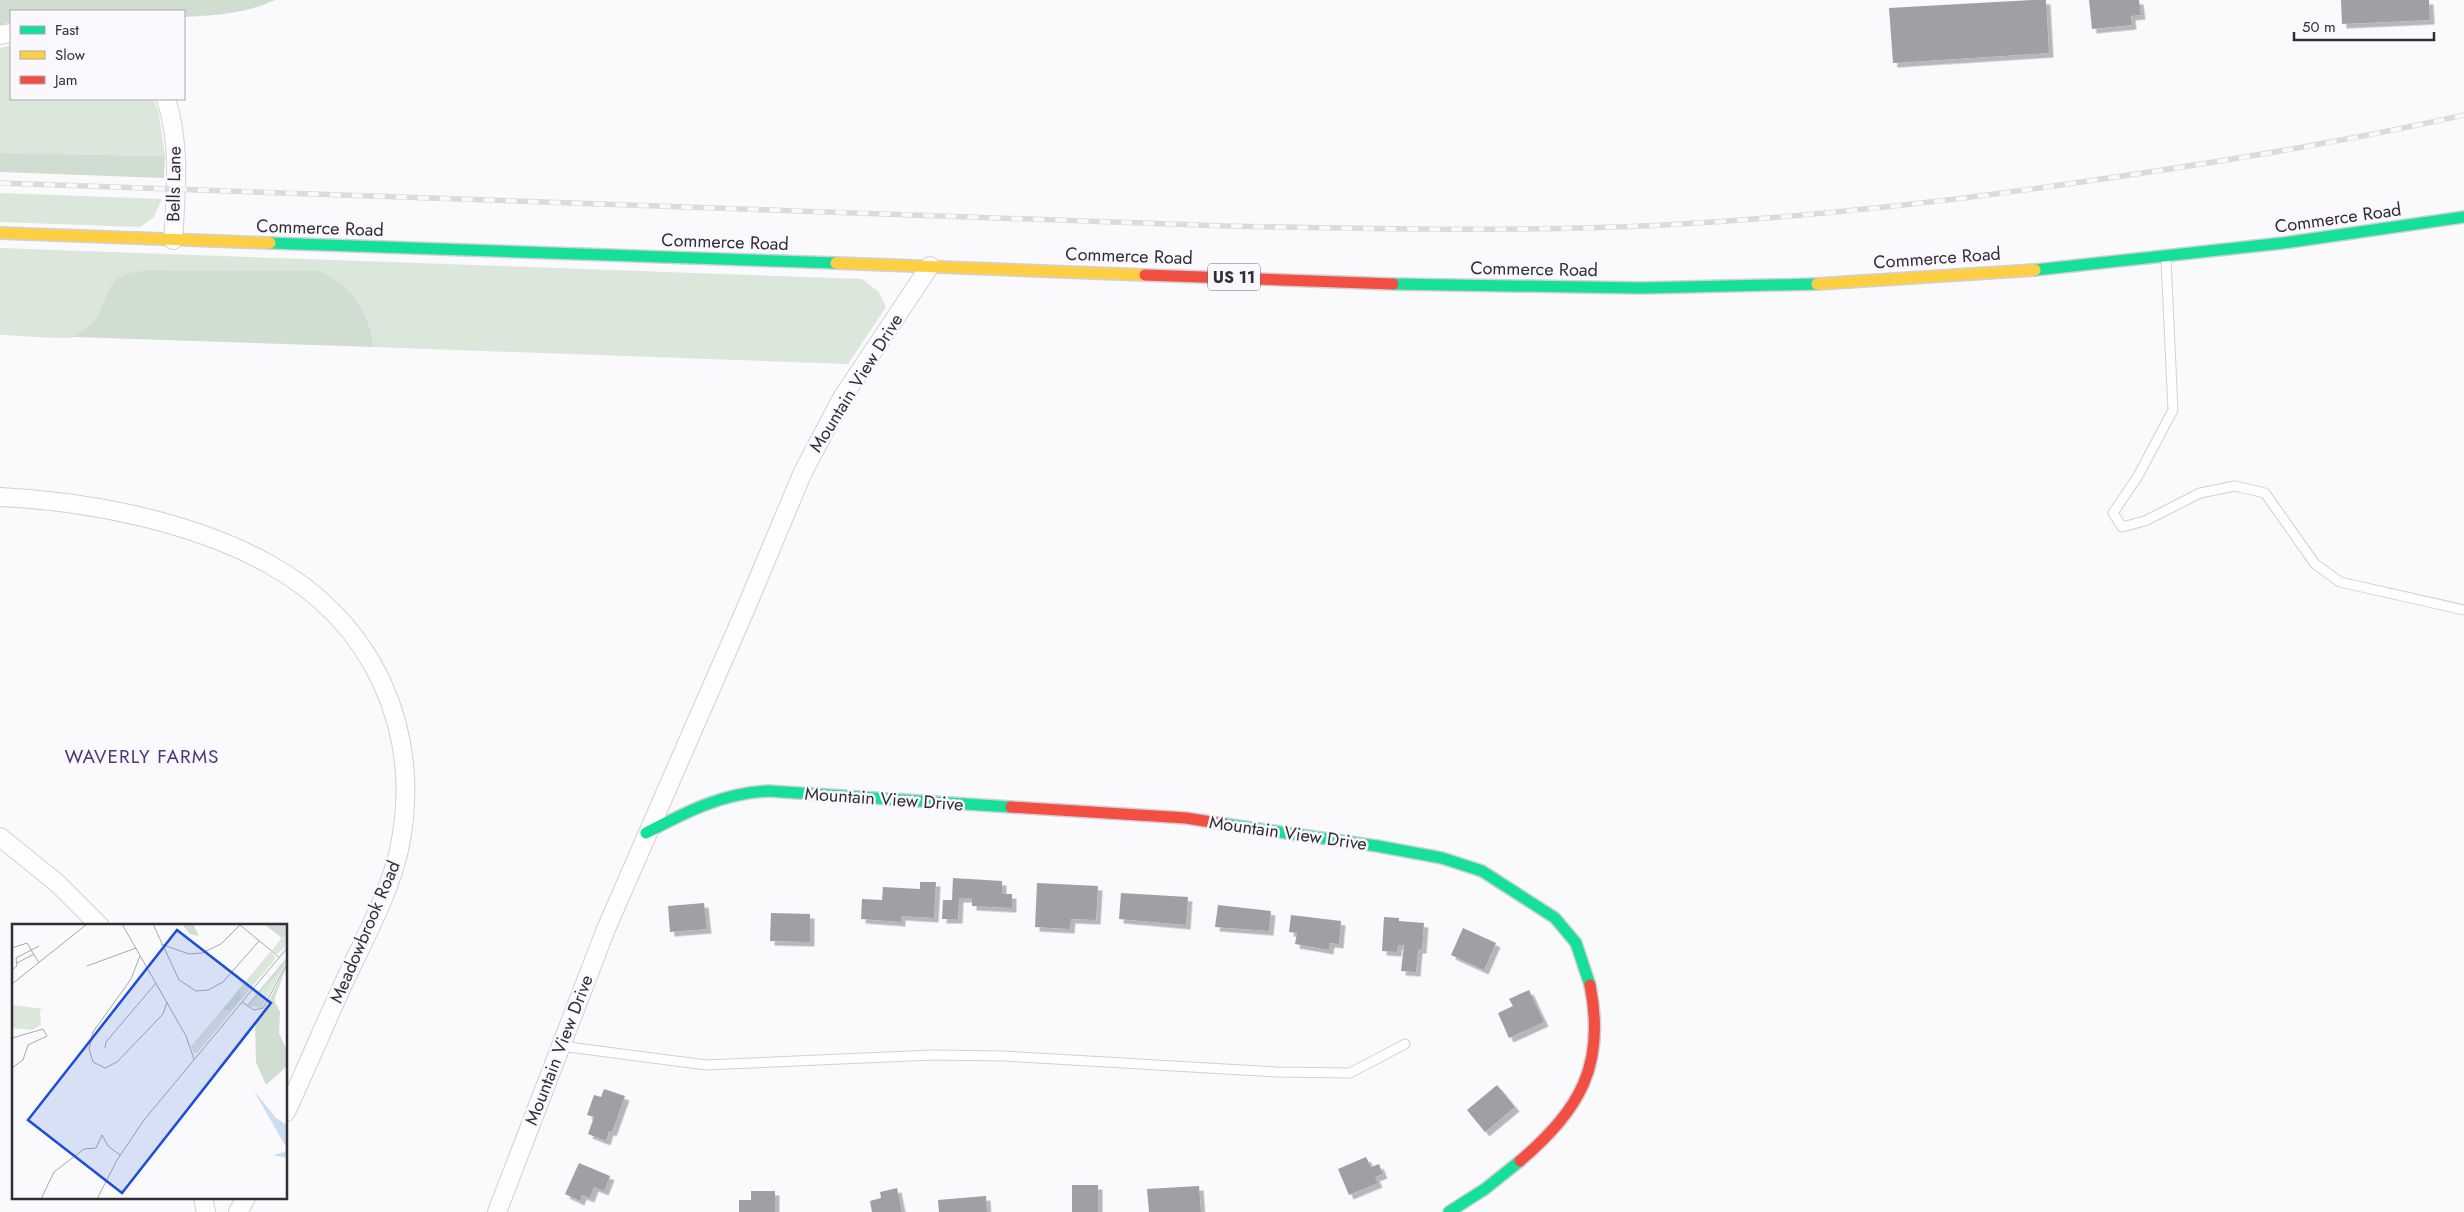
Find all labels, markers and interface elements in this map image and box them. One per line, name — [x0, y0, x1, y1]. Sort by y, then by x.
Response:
legend — [10, 10, 185, 100]
scale bar — [2294, 10, 2434, 42]
text: 50 m — [2302, 16, 2336, 38]
text: Fast — [55, 19, 79, 41]
text: Slow — [55, 44, 86, 66]
text: Jam — [53, 69, 78, 91]
street label: Bells Lane — [160, 146, 188, 222]
street label: Commerce Road — [2273, 196, 2403, 240]
street label: Commerce Road — [256, 213, 384, 243]
street label: Commerce Road — [661, 227, 789, 257]
street label: Commerce Road — [1065, 241, 1193, 271]
street label: Commerce Road — [1872, 241, 2002, 275]
street label: Commerce Road — [1470, 255, 1598, 283]
road number: US 11 — [1208, 264, 1260, 290]
street label: Mountain View Drive — [803, 309, 909, 457]
district label: WAVERLY FARMS — [65, 743, 219, 770]
street label: Mountain View Drive — [804, 780, 964, 818]
street label: Mountain View Drive — [1207, 809, 1369, 857]
street label: Meadowbrook Road — [323, 857, 407, 1007]
inset map — [12, 924, 288, 1200]
street label: Mountain View Drive — [518, 971, 600, 1129]

